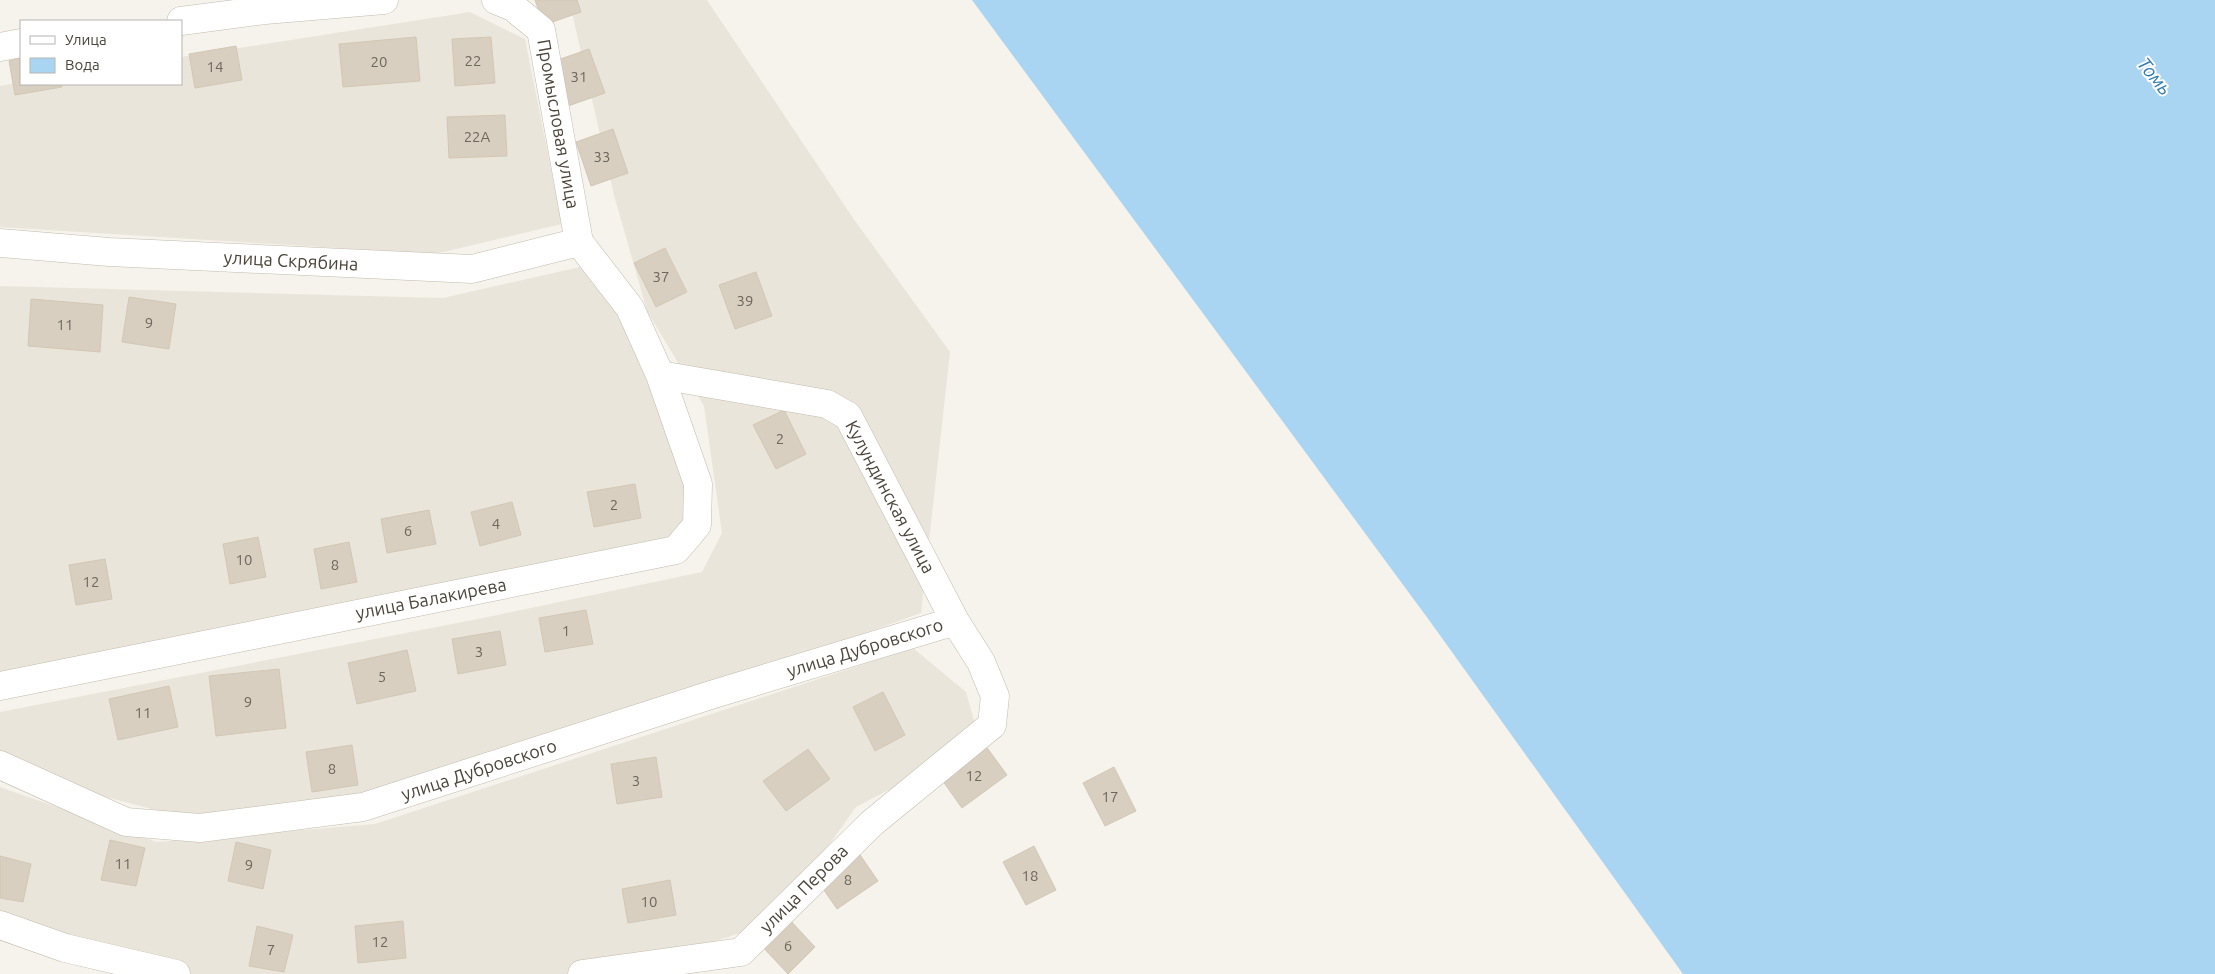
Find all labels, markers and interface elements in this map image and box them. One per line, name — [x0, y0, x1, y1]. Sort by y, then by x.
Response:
legend — [20, 20, 182, 85]
text: Улица — [65, 31, 107, 48]
street label: Промысловая улица — [534, 37, 584, 210]
house number: 22 — [465, 52, 481, 69]
house number: 20 — [371, 53, 387, 70]
water label: Томь — [2133, 53, 2177, 99]
text: Вода — [65, 56, 100, 73]
house number: 14 — [207, 58, 223, 75]
house number: 31 — [571, 68, 587, 85]
house number: 22А — [464, 128, 491, 145]
house number: 33 — [594, 148, 610, 165]
street label: улица Скрябина — [223, 246, 359, 274]
house number: 37 — [653, 268, 669, 285]
house number: 39 — [737, 292, 753, 309]
house number: 9 — [145, 314, 153, 331]
house number: 11 — [57, 316, 73, 333]
street label: Кулундинская улица — [842, 417, 940, 576]
house number: 2 — [776, 430, 784, 447]
house number: 2 — [610, 496, 618, 513]
house number: 4 — [492, 515, 500, 532]
house number: 6 — [404, 522, 412, 539]
house number: 10 — [236, 551, 252, 568]
house number: 8 — [331, 556, 339, 573]
house number: 12 — [83, 573, 99, 590]
street label: улица Балакирева — [354, 574, 508, 622]
street label: улица Дубровского — [784, 614, 945, 680]
house number: 1 — [562, 622, 570, 639]
house number: 3 — [475, 643, 483, 660]
house number: 5 — [378, 668, 386, 685]
house number: 9 — [244, 693, 252, 710]
house number: 11 — [135, 704, 151, 721]
street label: улица Дубровского — [398, 734, 559, 804]
house number: 8 — [328, 760, 336, 777]
house number: 12 — [966, 767, 982, 784]
house number: 3 — [632, 772, 640, 789]
house number: 17 — [1102, 788, 1118, 805]
street label: улица Перова — [755, 840, 851, 936]
house number: 11 — [115, 855, 131, 872]
house number: 9 — [245, 856, 253, 873]
house number: 18 — [1022, 867, 1038, 884]
house number: 8 — [844, 871, 852, 888]
house number: 10 — [641, 893, 657, 910]
house number: 12 — [372, 933, 388, 950]
house number: 6 — [784, 937, 792, 954]
house number: 7 — [267, 941, 275, 958]

